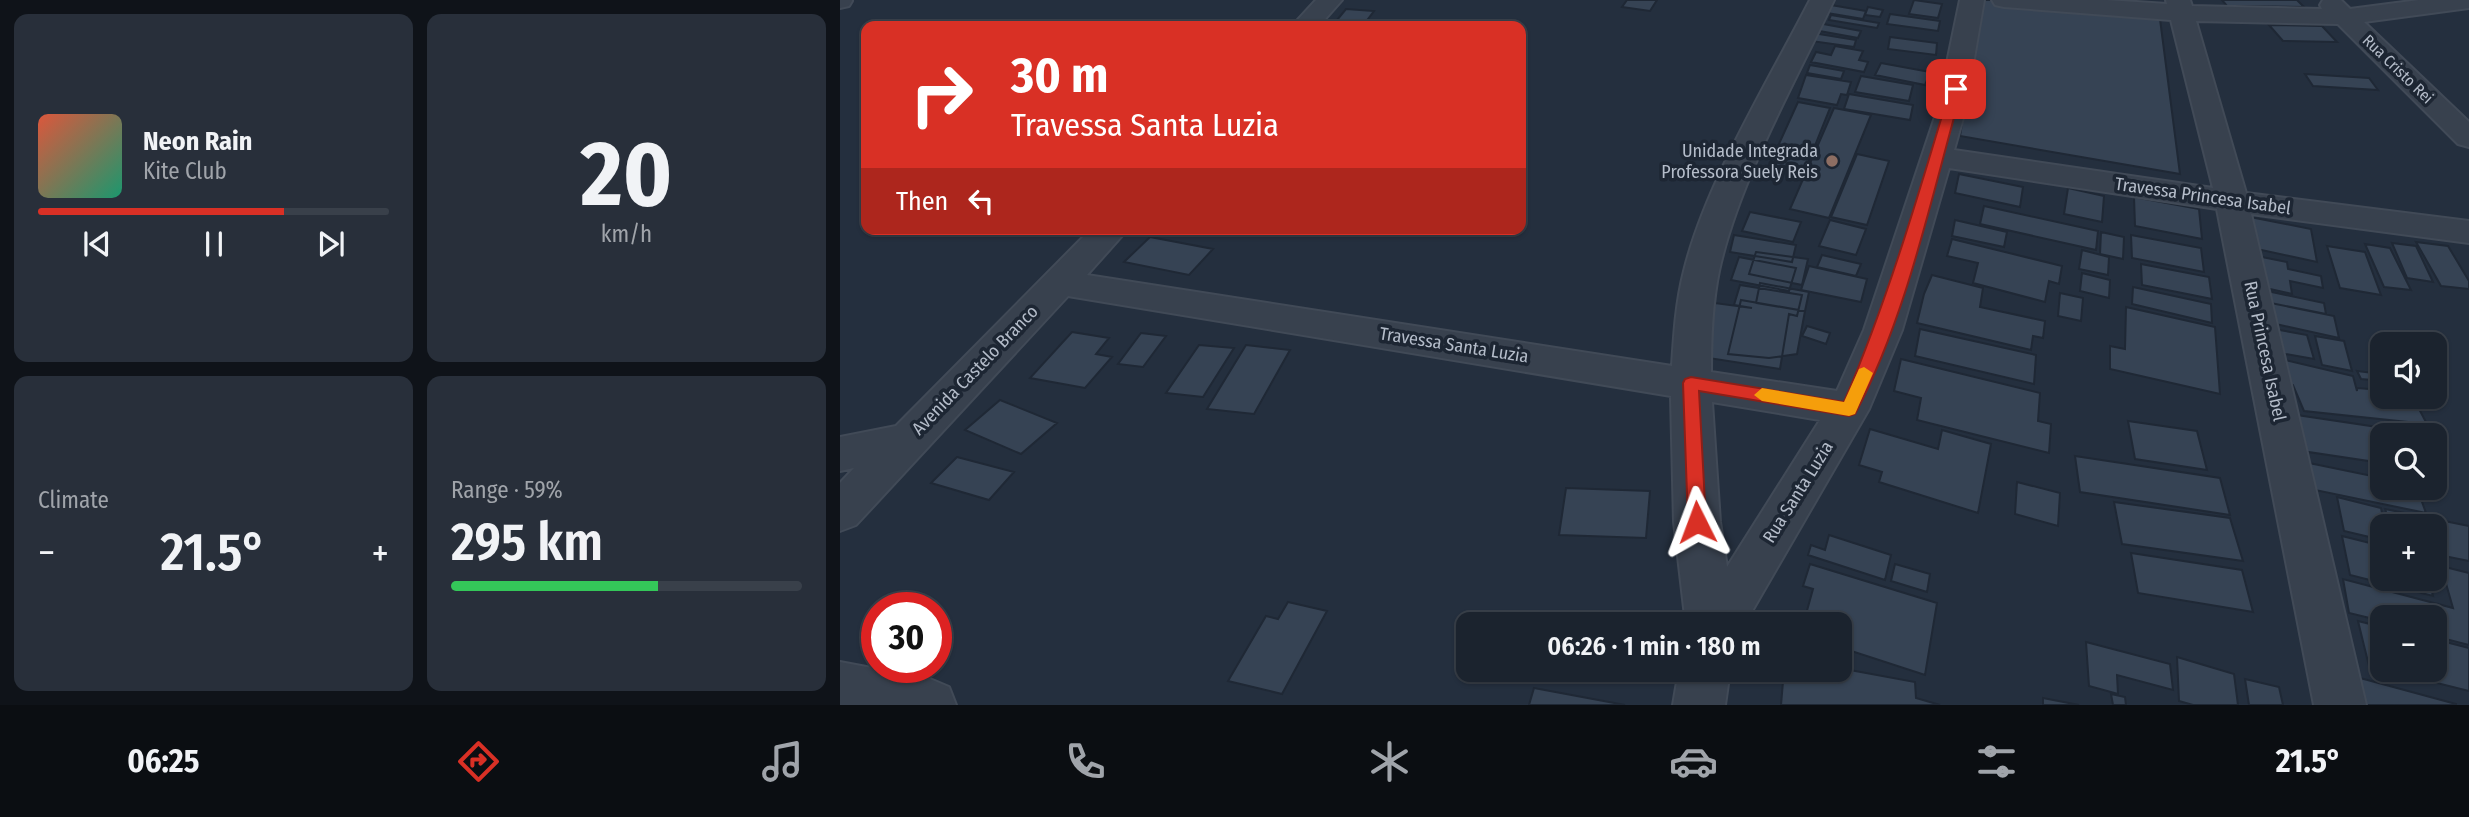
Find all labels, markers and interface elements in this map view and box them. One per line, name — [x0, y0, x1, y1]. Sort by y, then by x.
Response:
street label: Rua Cristo Rei — [2359, 31, 2437, 107]
text: 30 m — [1011, 46, 1109, 105]
icon: right — [896, 49, 987, 140]
pin — [1926, 59, 1986, 119]
icon: arrive — [1937, 70, 1975, 108]
text: Travessa Santa Luzia — [1011, 106, 1279, 144]
text: 20 — [581, 120, 672, 229]
text: Neon Rain — [143, 126, 252, 157]
place label: Unidade Integrada Professora Suely Reis — [1661, 140, 1818, 183]
marker: Unidade Integrada Professora Suely Reis — [1824, 153, 1840, 169]
text: Kite Club — [143, 157, 227, 185]
street label: Travessa Princesa Isabel — [2114, 173, 2293, 219]
icon: left — [962, 182, 1000, 220]
text: Then — [896, 186, 948, 217]
text: km/h — [601, 220, 652, 248]
icon: previous — [78, 225, 116, 263]
icon: pause — [195, 225, 233, 263]
icon: next — [312, 225, 350, 263]
street label: Rua Princesa Isabel — [2239, 279, 2291, 423]
street label: Avenida Castelo Branco — [907, 301, 1043, 439]
street label: Travessa Santa Luzia — [1378, 322, 1530, 368]
map controls — [2370, 332, 2447, 682]
button: sound — [2370, 332, 2447, 409]
button: search — [2370, 423, 2447, 500]
street label: Rua Santa Luzia — [1758, 437, 1838, 547]
text: Range · 59% — [451, 476, 563, 504]
position arrow — [1660, 485, 1734, 559]
text: Climate — [38, 486, 109, 514]
text: 295 km — [451, 511, 603, 574]
button: + — [2370, 514, 2447, 591]
text: 21.5° — [161, 521, 266, 584]
text: − — [38, 530, 55, 576]
text: + — [372, 530, 389, 576]
speed limit sign: 30 — [861, 592, 952, 683]
button: − — [2370, 605, 2447, 682]
text: 06:26 · 1 min · 180 m — [1547, 631, 1761, 662]
icon: directions — [454, 737, 503, 786]
icon: music — [758, 737, 807, 786]
icon: phone — [1061, 737, 1110, 786]
icon: climate — [1365, 737, 1414, 786]
icon: car — [1669, 737, 1718, 786]
icon: filters — [1972, 737, 2021, 786]
text: 06:25 — [127, 742, 199, 780]
text: 21.5° — [2276, 742, 2342, 780]

